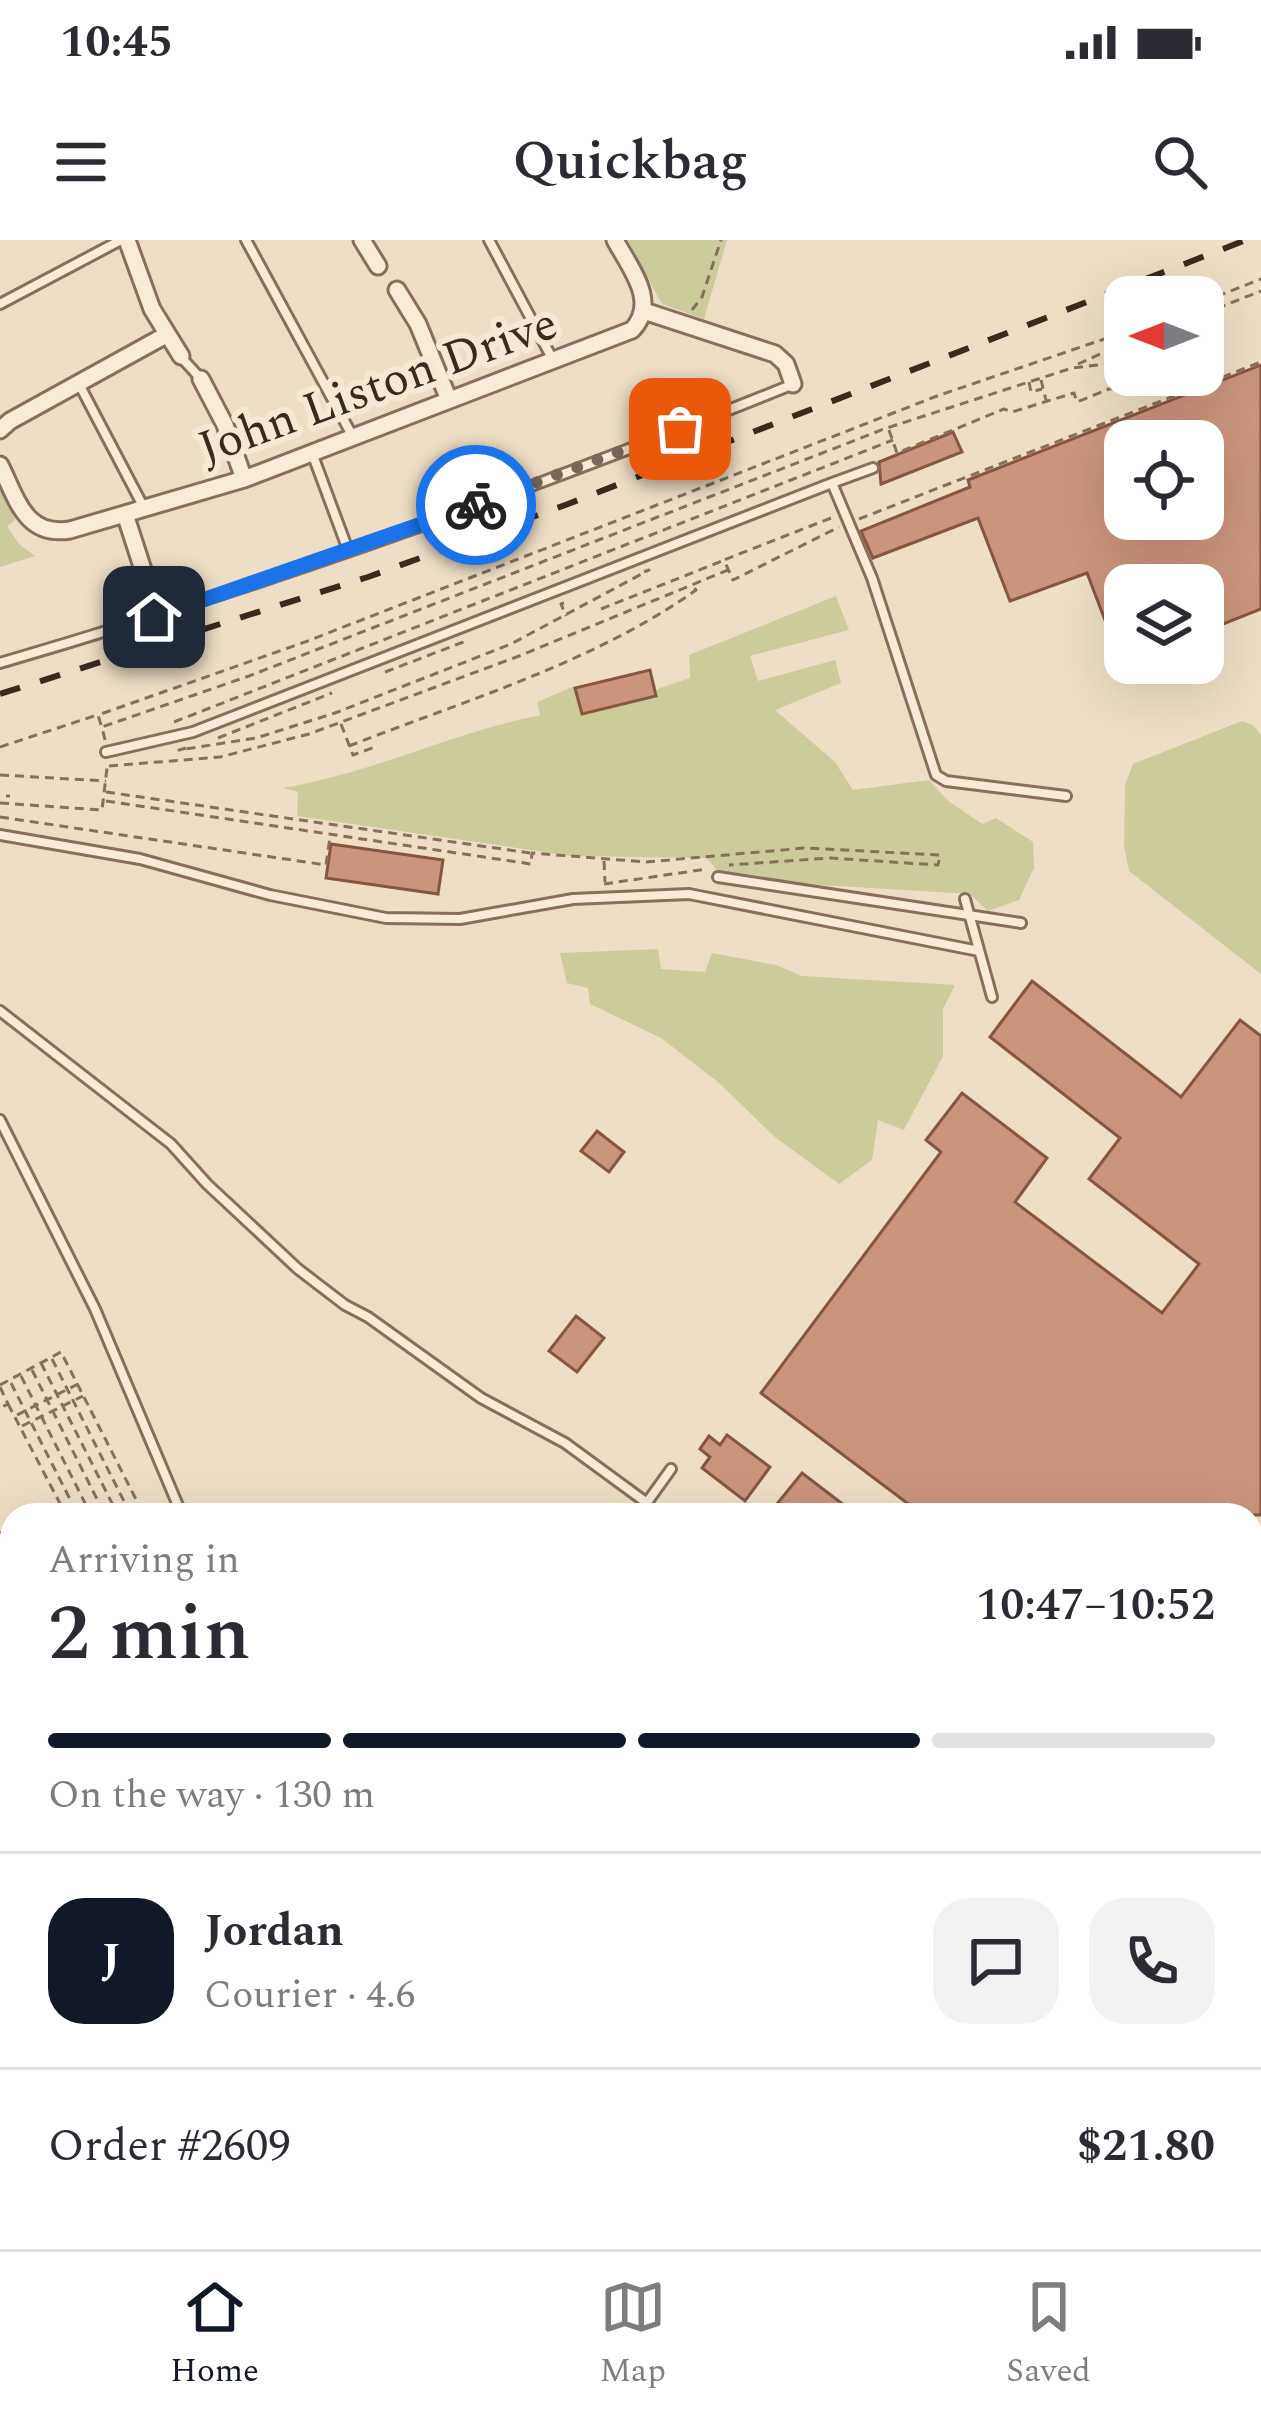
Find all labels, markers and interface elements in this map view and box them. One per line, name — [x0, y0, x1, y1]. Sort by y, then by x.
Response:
text: 10:45 — [60, 8, 173, 77]
text: Quickbag — [513, 121, 748, 203]
icon: menu — [48, 129, 114, 195]
icon: search — [1147, 129, 1213, 195]
north arrow — [1104, 276, 1224, 396]
map controls — [1104, 276, 1224, 684]
street label: John Liston Drive — [188, 287, 568, 485]
pin — [629, 378, 731, 480]
icon: bag — [647, 396, 713, 462]
button: locate — [1104, 420, 1224, 540]
courier — [416, 445, 536, 565]
icon: bike — [443, 472, 509, 538]
button: layers — [1104, 564, 1224, 684]
pin — [103, 566, 205, 668]
icon: home — [121, 584, 187, 650]
text: Arriving in — [48, 1531, 240, 1590]
text: 10:47–10:52 — [976, 1571, 1215, 1640]
text: 2 min — [48, 1575, 250, 1694]
text: On the way · 130 m — [48, 1766, 375, 1825]
text: Jordan — [204, 1897, 344, 1966]
button: chat — [933, 1898, 1059, 2024]
button: phone — [1089, 1898, 1215, 2024]
text: J — [101, 1926, 121, 1995]
text: Courier · 4.6 — [204, 1966, 415, 2025]
text: Order #2609 — [48, 2112, 291, 2181]
text: $21.80 — [1077, 2112, 1215, 2181]
tab: Home — [170, 2274, 259, 2396]
tab: Map — [599, 2274, 666, 2396]
tab: Saved — [1006, 2274, 1091, 2396]

